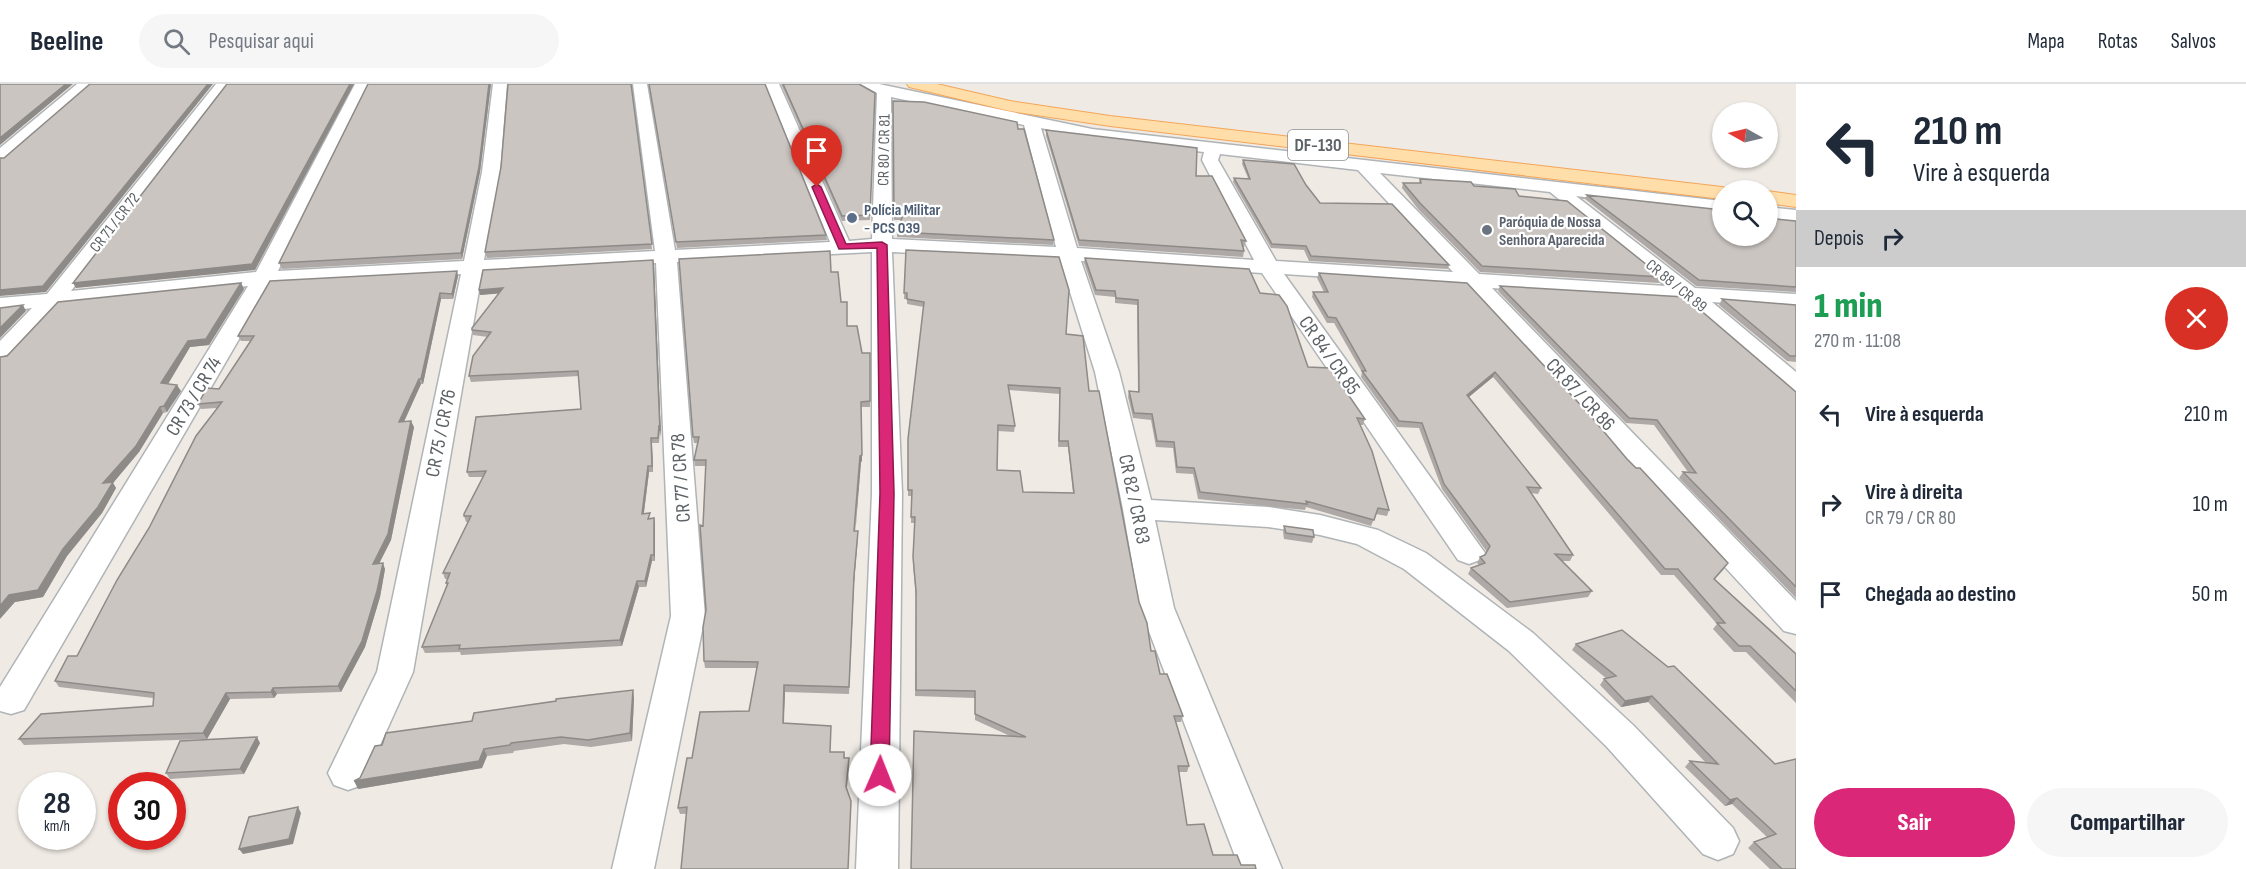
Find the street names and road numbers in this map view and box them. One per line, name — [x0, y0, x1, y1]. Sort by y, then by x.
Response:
street label: CR 80 / CR 81 — [874, 114, 895, 186]
road number: DF-130 — [1288, 130, 1348, 160]
street label: CR 71 / CR 72 — [86, 189, 144, 256]
street label: CR 88 / CR 89 — [1642, 256, 1711, 317]
street label: CR 84 / CR 85 — [1293, 312, 1365, 400]
street label: CR 73 / CR 74 — [161, 353, 227, 440]
street label: CR 87 / CR 86 — [1541, 353, 1620, 436]
street label: CR 75 / CR 76 — [421, 387, 461, 479]
street label: CR 77 / CR 78 — [666, 433, 696, 523]
street label: CR 82 / CR 83 — [1113, 452, 1155, 546]

